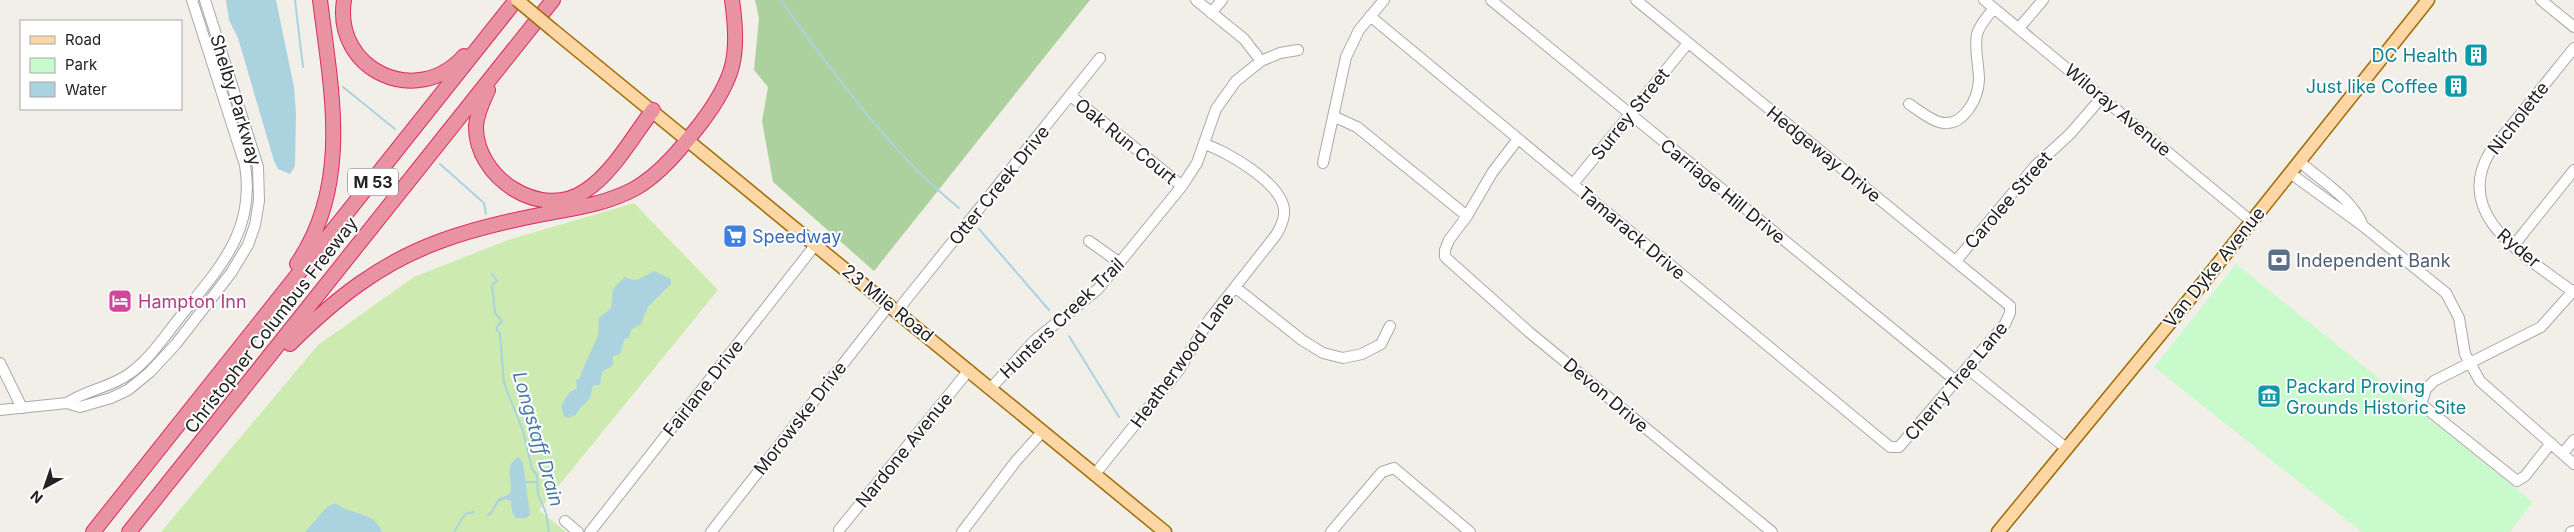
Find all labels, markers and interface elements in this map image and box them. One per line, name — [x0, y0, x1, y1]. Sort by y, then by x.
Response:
legend — [20, 20, 182, 110]
text: Road — [65, 30, 101, 49]
street label: Shelby Parkway — [206, 32, 266, 168]
building icon: DC Health — [2463, 42, 2489, 68]
place label: DC Health — [2371, 45, 2458, 66]
text: Park — [65, 55, 98, 74]
street label: Wiloray Avenue — [2061, 59, 2175, 161]
street label: Surrey Street — [1587, 64, 1673, 164]
building icon: Just like Coffee — [2443, 73, 2469, 99]
place label: Just like Coffee — [2306, 76, 2438, 97]
street label: Nicholette — [2483, 78, 2553, 158]
text: Water — [65, 80, 107, 99]
street label: Oak Run Court — [1071, 94, 1181, 188]
street label: Hedgeway Drive — [1763, 102, 1885, 206]
street label: Otter Creek Drive — [944, 121, 1054, 249]
street label: Carriage Hill Drive — [1656, 134, 1790, 248]
street label: Carolee Street — [1960, 147, 2056, 253]
road number: M 53 — [348, 168, 398, 196]
street label: Tamarack Drive — [1574, 182, 1690, 284]
street label: Van Dyke Avenue — [2159, 203, 2269, 331]
street label: Christopher Columbus Freeway — [180, 213, 362, 437]
supermarket icon: Speedway — [722, 223, 748, 249]
street label: Ryder — [2493, 224, 2545, 272]
place label: Speedway — [752, 226, 841, 247]
bank icon: Independent Bank — [2266, 247, 2292, 273]
place label: Independent Bank — [2296, 250, 2451, 271]
street label: Hunters Creek Trail — [996, 253, 1128, 383]
street label: 23 Mile Road — [838, 260, 938, 346]
hotel icon: Hampton Inn — [107, 288, 133, 314]
street label: Heatherwood Lane — [1126, 288, 1238, 432]
place label: Hampton Inn — [138, 291, 247, 312]
street label: Cherry Tree Lane — [1900, 318, 2012, 444]
street label: Fairlane Drive — [659, 335, 747, 441]
street label: Devon Drive — [1559, 354, 1653, 436]
street label: Morowske Drive — [749, 357, 851, 479]
water label: Longstaff Drain — [508, 369, 568, 509]
place label: Packard Proving Grounds Historic Site — [2286, 376, 2466, 418]
museum icon: Packard Proving Grounds Historic Site — [2256, 383, 2282, 409]
street label: Nardone Avenue — [851, 388, 957, 512]
north arrow — [20, 462, 70, 512]
text: N — [27, 487, 46, 507]

